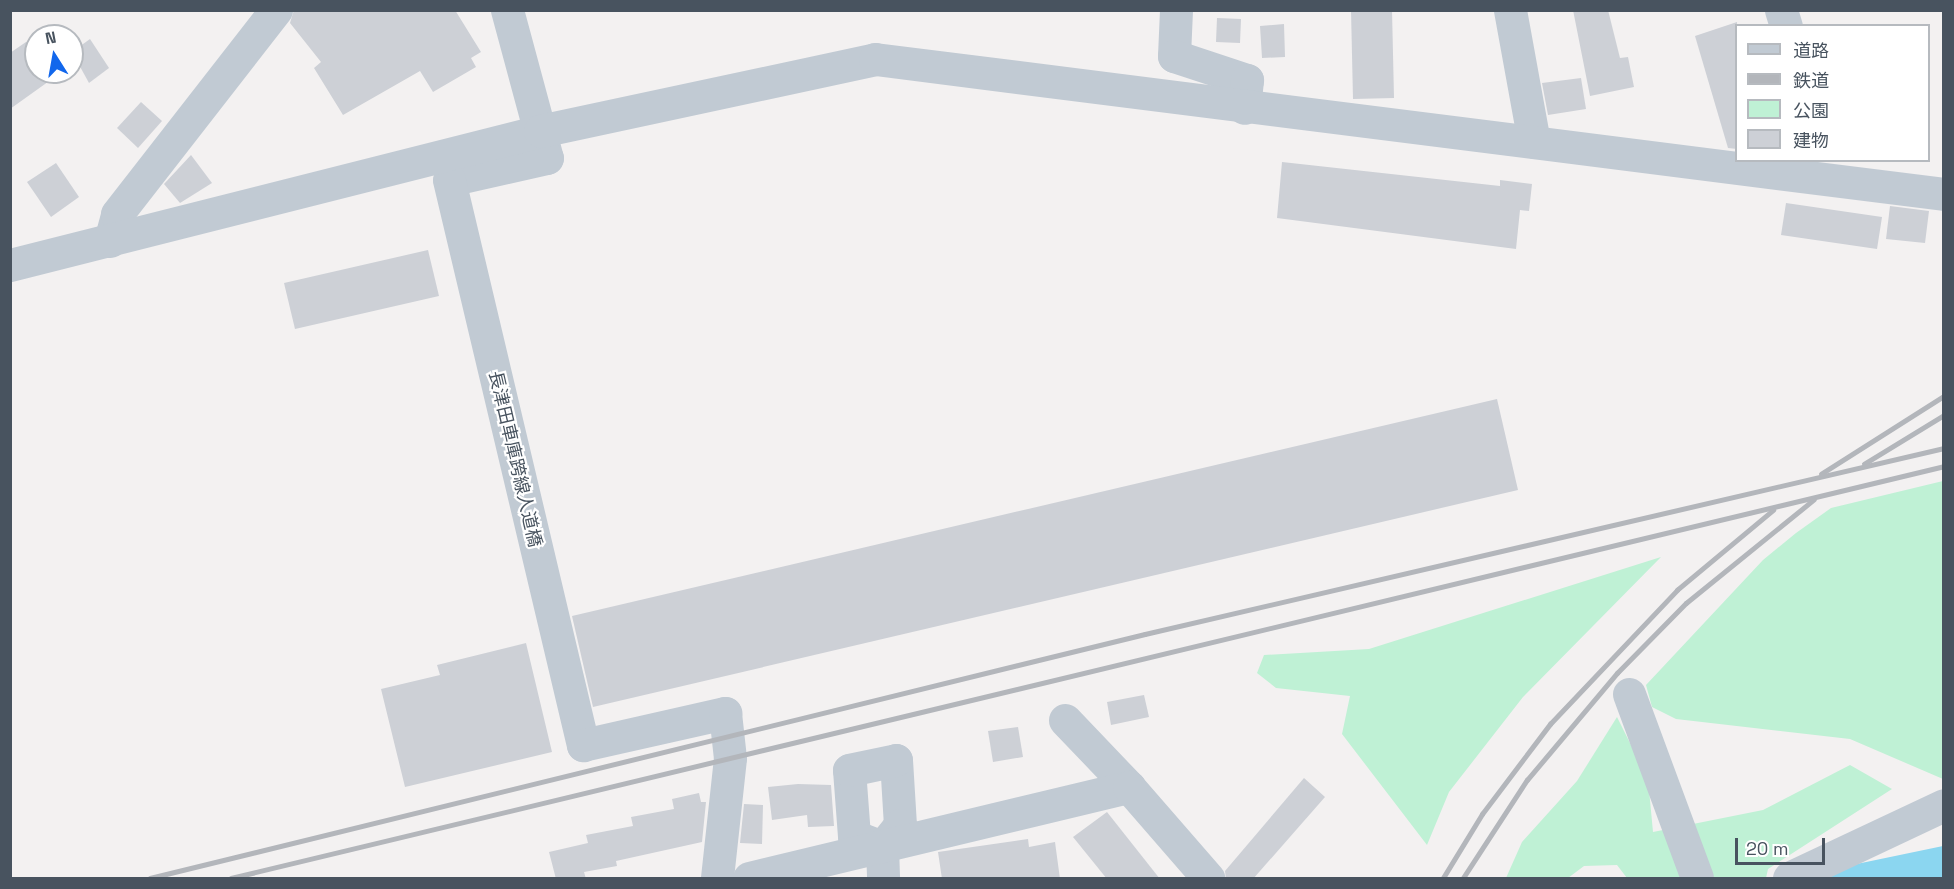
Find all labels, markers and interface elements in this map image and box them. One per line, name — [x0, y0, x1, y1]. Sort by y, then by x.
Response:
north arrow — [24, 24, 84, 84]
legend — [1735, 24, 1930, 162]
text: N — [44, 26, 58, 49]
text: 道路 — [1793, 39, 1829, 62]
text: 鉄道 — [1793, 69, 1829, 92]
text: 公園 — [1793, 99, 1829, 122]
text: 建物 — [1793, 129, 1829, 152]
street label: 長津田車庫跨線人道橋 — [484, 369, 546, 549]
scale bar — [1738, 826, 1828, 864]
text: 20 m — [1746, 837, 1789, 860]

